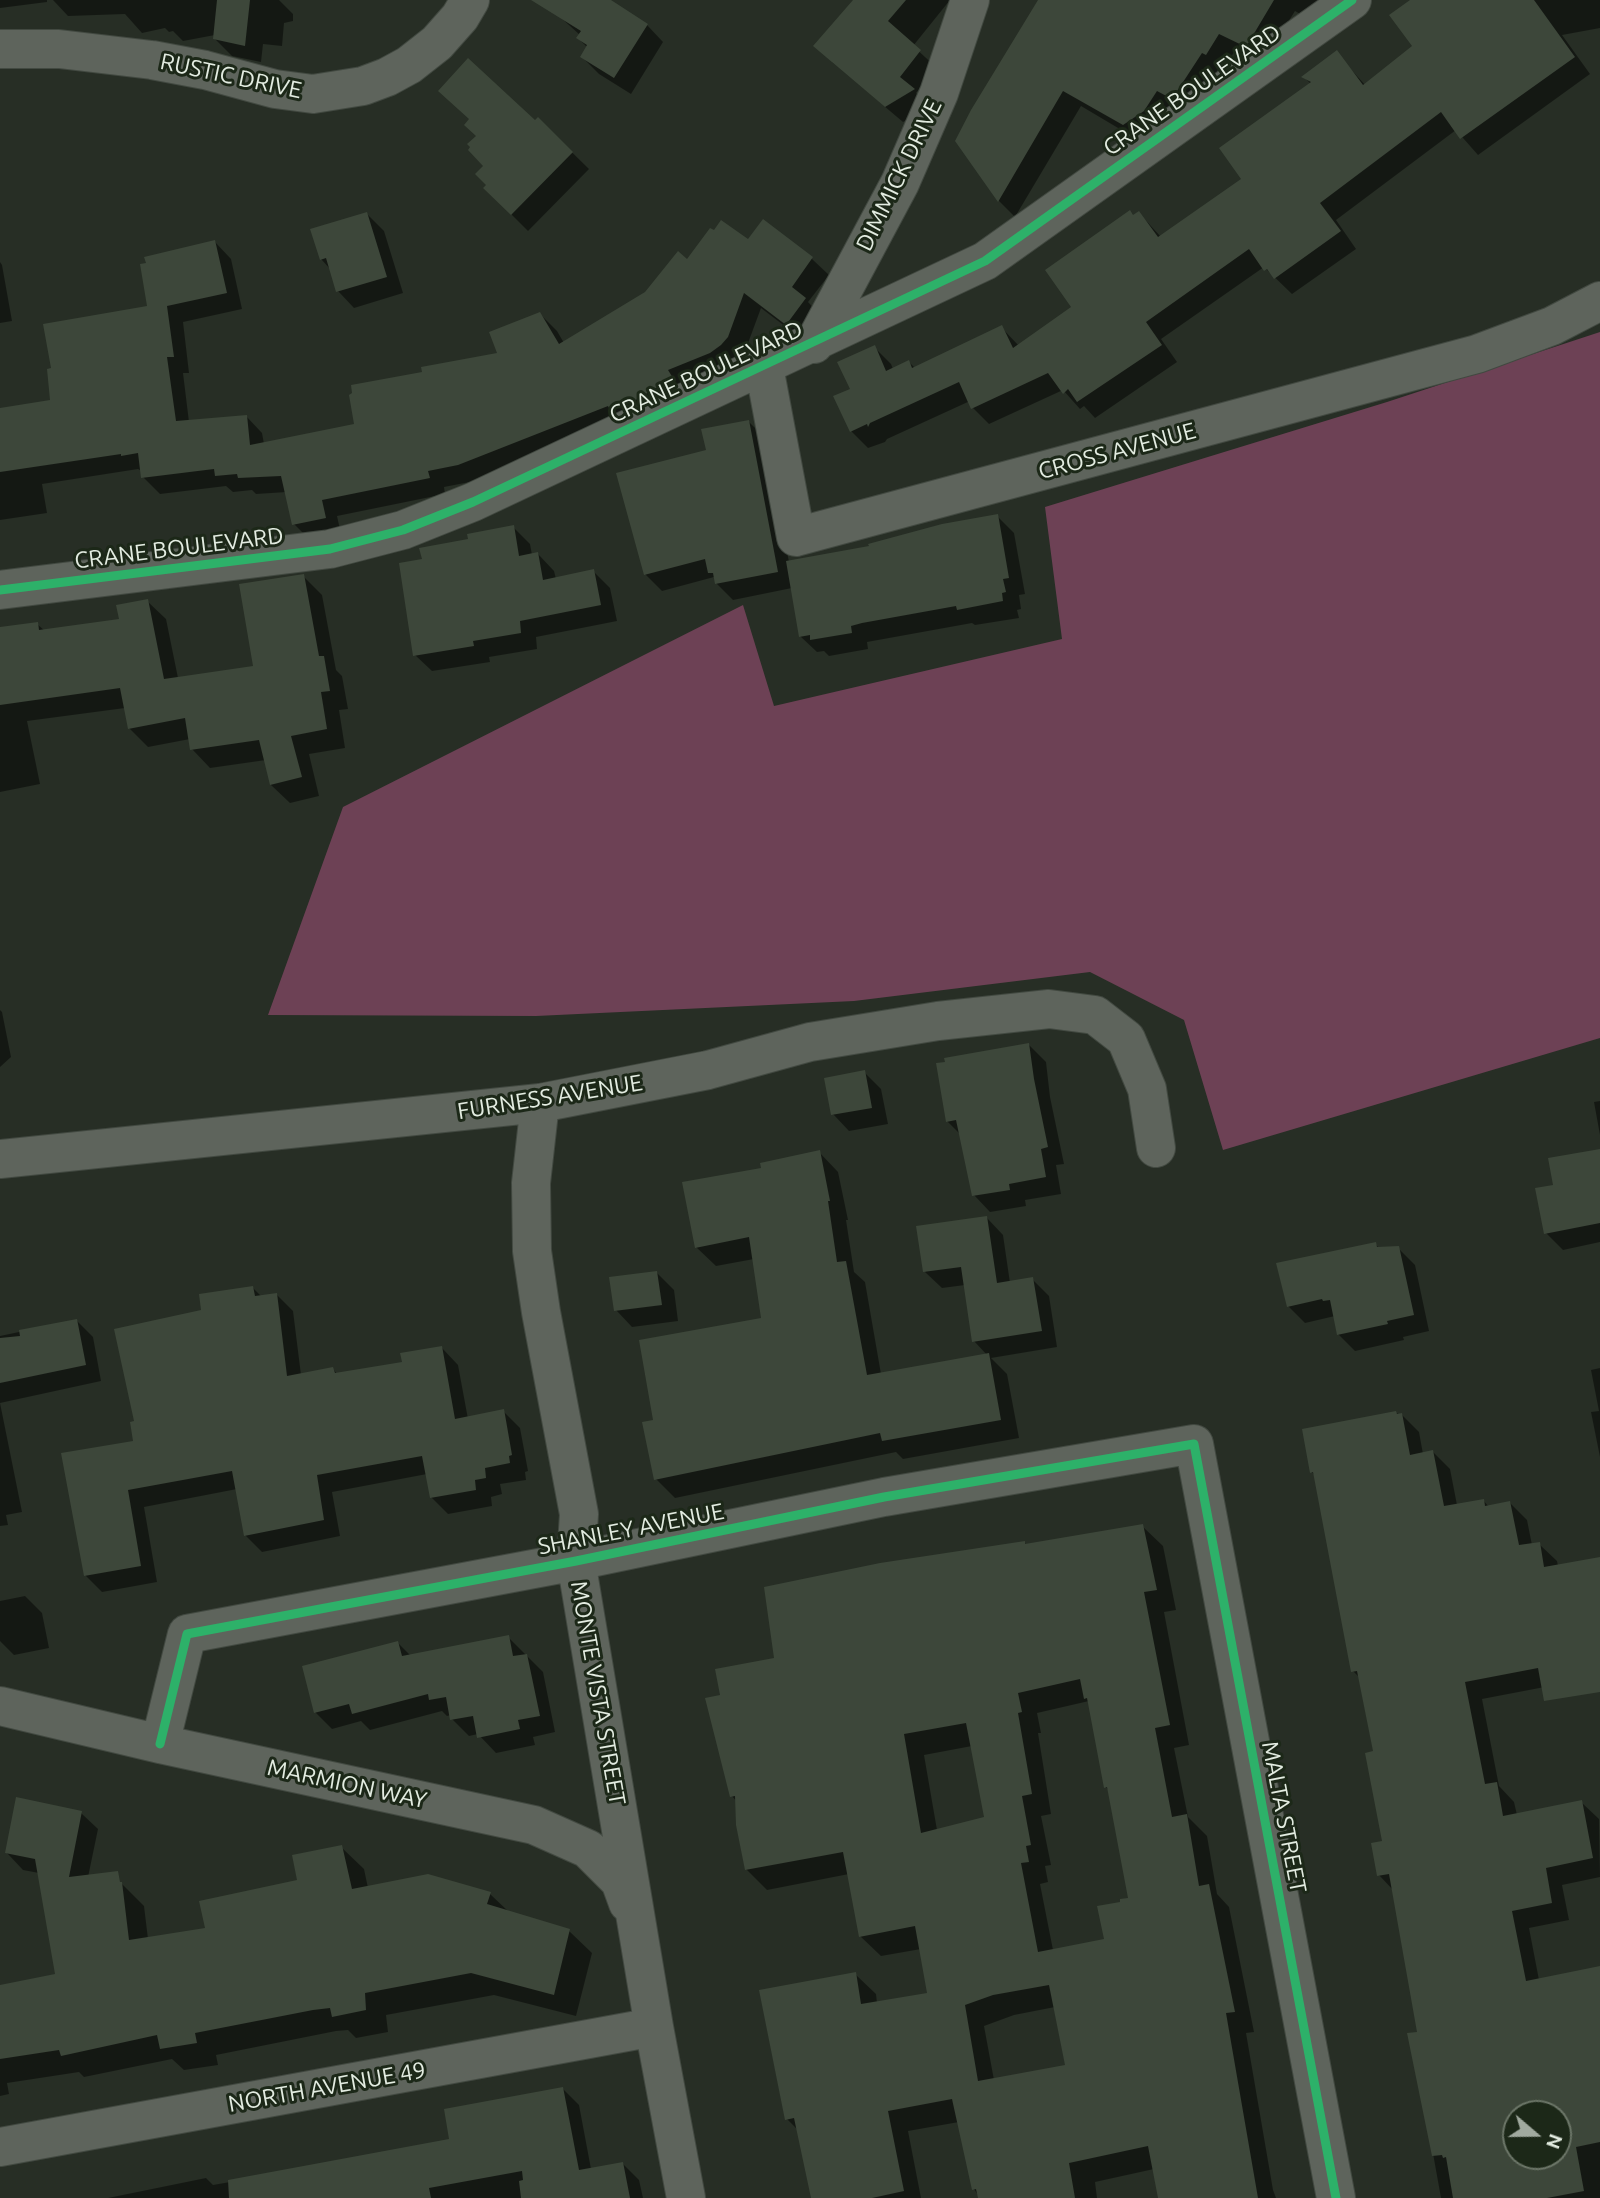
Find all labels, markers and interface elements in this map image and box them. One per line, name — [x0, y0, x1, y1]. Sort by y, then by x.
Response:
street label: CRANE BOULEVARD — [1098, 18, 1286, 162]
street label: RUSTIC DRIVE — [158, 48, 304, 104]
street label: DIMMICK DRIVE — [850, 95, 948, 255]
street label: CRANE BOULEVARD — [605, 315, 807, 429]
street label: CROSS AVENUE — [1035, 417, 1199, 485]
street label: CRANE BOULEVARD — [73, 521, 285, 575]
street label: FURNESS AVENUE — [455, 1069, 645, 1125]
street label: SHANLEY AVENUE — [536, 1497, 726, 1561]
street label: MONTE VISTA STREET — [565, 1579, 631, 1807]
street label: MALTA STREET — [1256, 1739, 1312, 1895]
street label: MARMION WAY — [265, 1754, 429, 1814]
street label: NORTH AVENUE 49 — [226, 2056, 428, 2118]
north arrow — [1502, 2100, 1572, 2170]
text: N — [1542, 2131, 1568, 2152]

